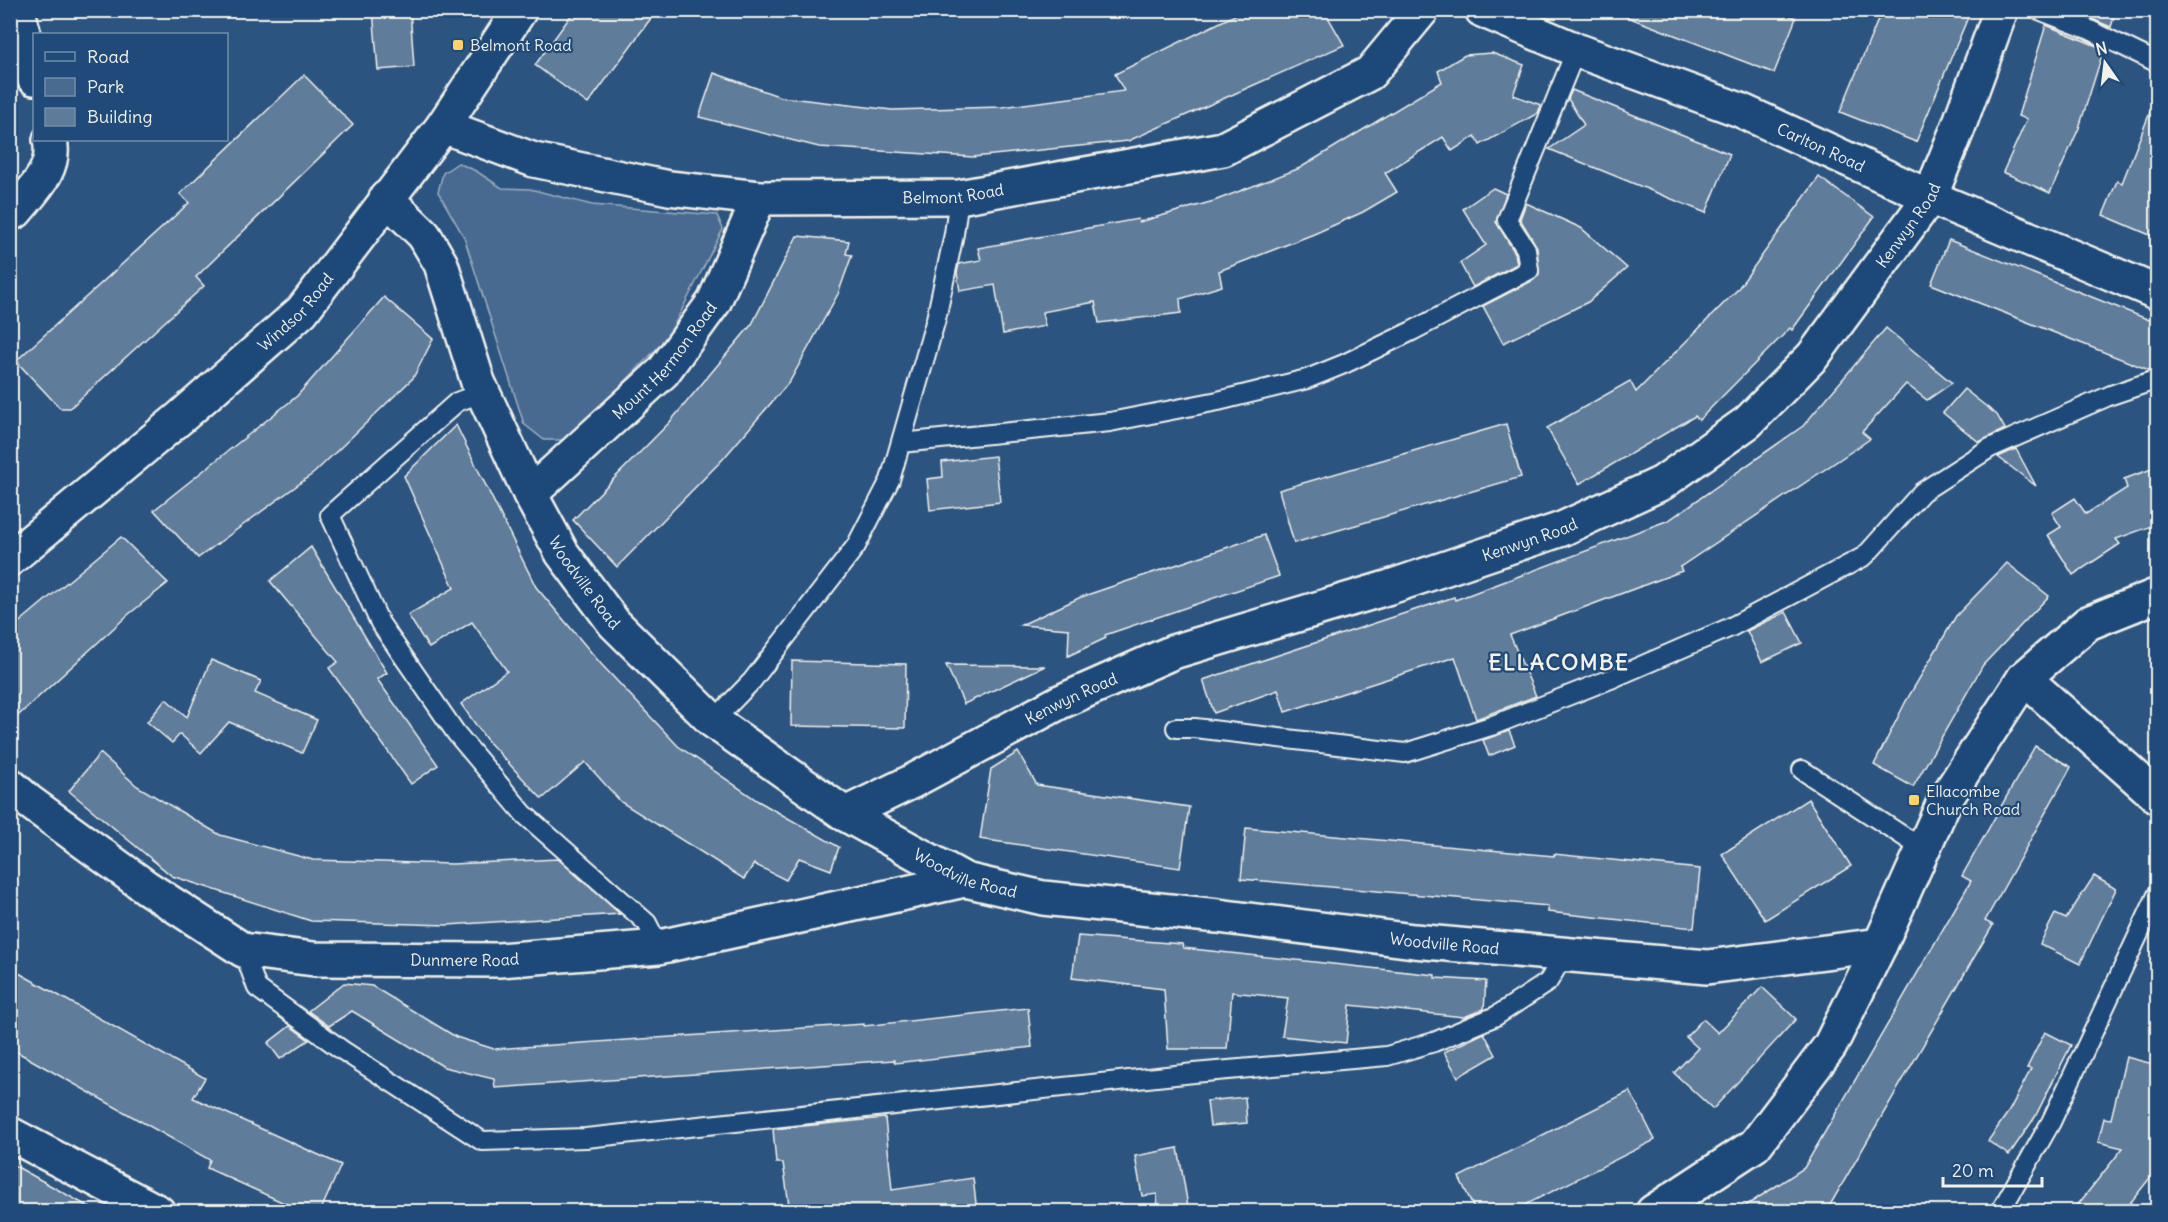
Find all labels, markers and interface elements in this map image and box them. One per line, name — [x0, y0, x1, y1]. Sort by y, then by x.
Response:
legend — [33, 33, 228, 141]
north arrow — [2075, 33, 2135, 93]
place label: Belmont Road — [470, 35, 572, 55]
text: N — [2094, 37, 2109, 59]
marker: Belmont Road — [451, 38, 465, 52]
text: Road — [87, 45, 130, 68]
text: Park — [87, 75, 124, 98]
text: Building — [87, 105, 152, 128]
street label: Carlton Road — [1774, 118, 1868, 176]
street label: Belmont Road — [903, 179, 1005, 207]
street label: Kenwyn Road — [1871, 180, 1945, 272]
street label: Windsor Road — [254, 269, 337, 355]
street label: Mount Hermon Road — [608, 298, 721, 424]
street label: Kenwyn Road — [1479, 513, 1580, 565]
street label: Woodville Road — [545, 533, 624, 634]
district label: ELLACOMBE — [1489, 648, 1629, 676]
street label: Kenwyn Road — [1022, 668, 1120, 729]
place label: Ellacombe Church Road — [1926, 781, 2020, 819]
marker: Ellacombe Church Road — [1907, 793, 1921, 807]
street label: Woodville Road — [910, 844, 1019, 902]
street label: Woodville Road — [1389, 928, 1500, 959]
street label: Dunmere Road — [410, 948, 520, 970]
scale bar — [1943, 1150, 2042, 1188]
text: 20 m — [1952, 1159, 1994, 1182]

